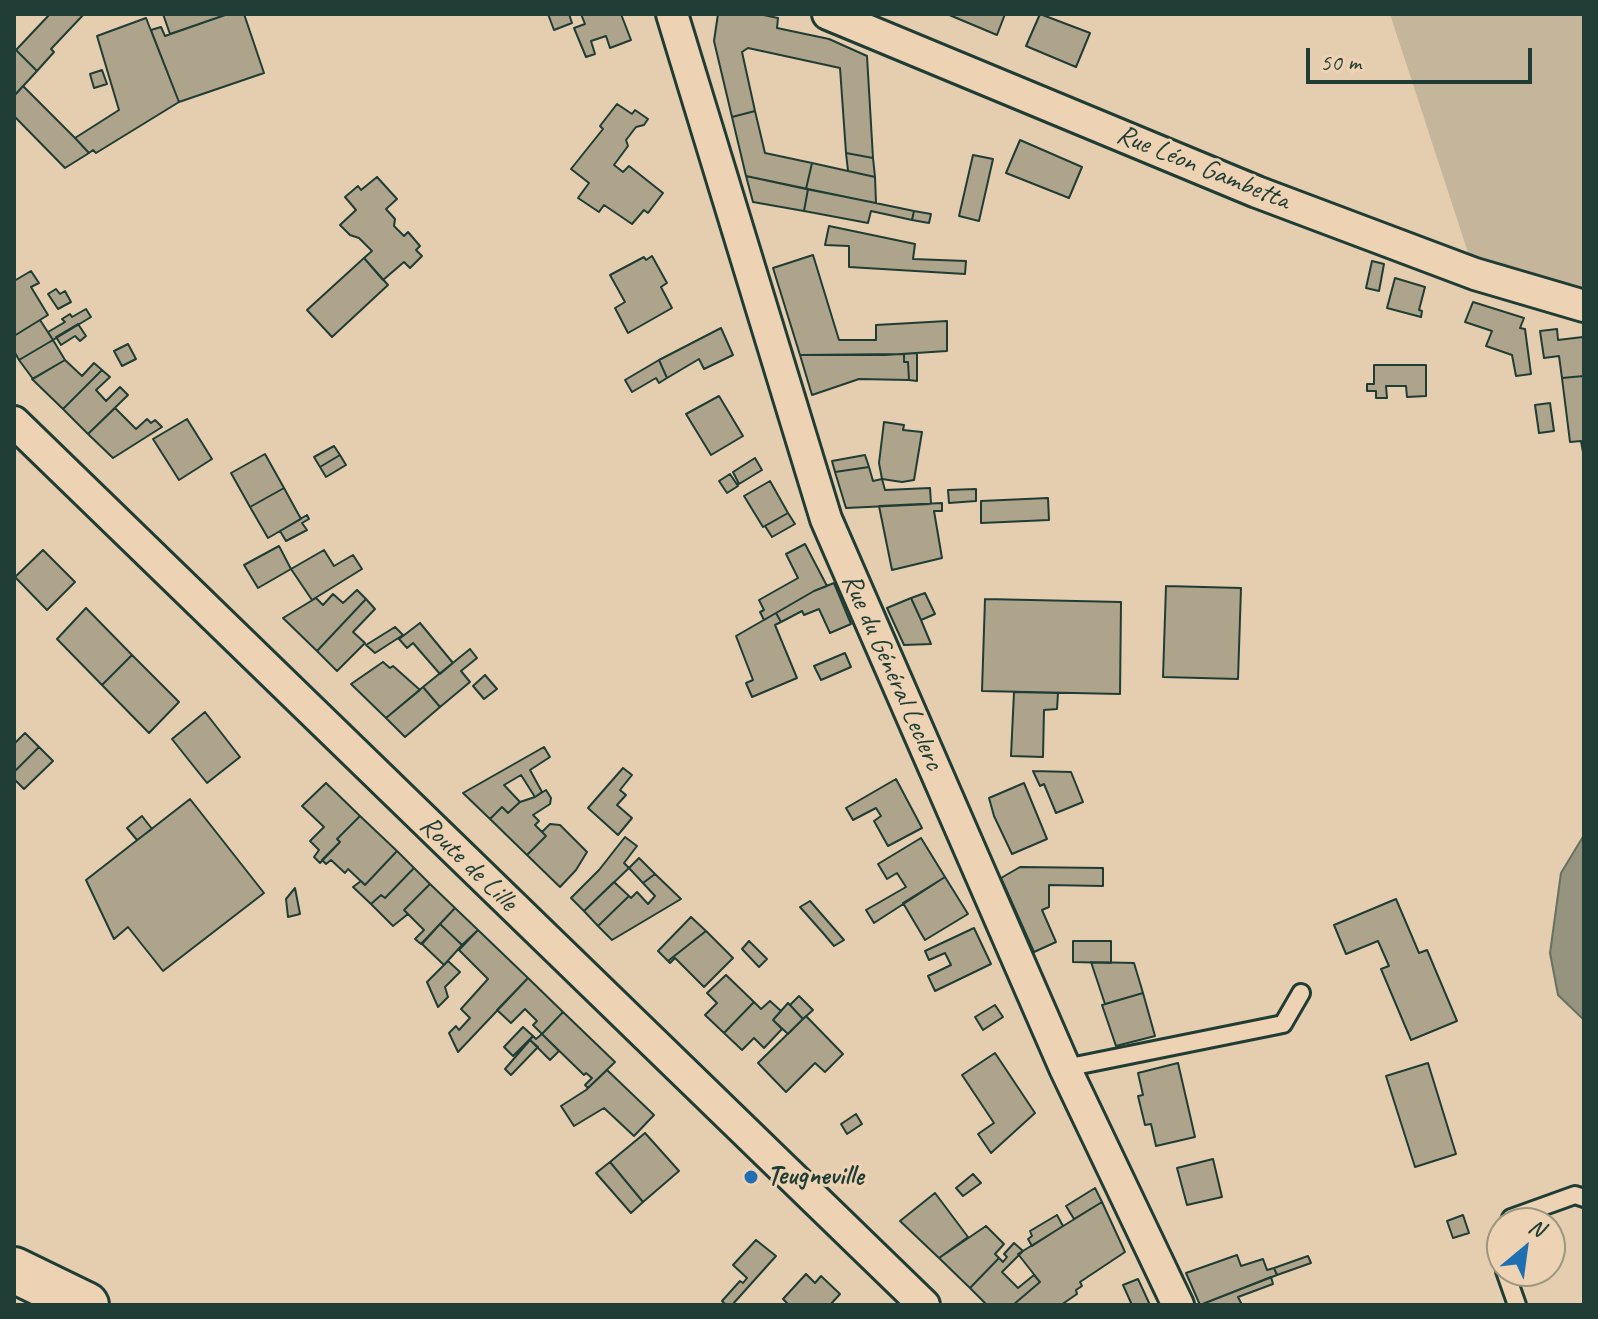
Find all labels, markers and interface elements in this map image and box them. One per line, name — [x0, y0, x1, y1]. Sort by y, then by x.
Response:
scale bar — [1310, 32, 1536, 82]
text: 50 m — [1320, 47, 1361, 77]
street label: Rue Léon Gambetta — [1112, 118, 1294, 218]
street label: Rue du Général Leclerc — [834, 569, 950, 775]
street label: Route de Lille — [412, 809, 524, 919]
place label: Teugneville — [767, 1160, 863, 1194]
marker: Teugneville — [742, 1168, 760, 1186]
north arrow — [1486, 1207, 1566, 1287]
text: N — [1524, 1212, 1549, 1243]

